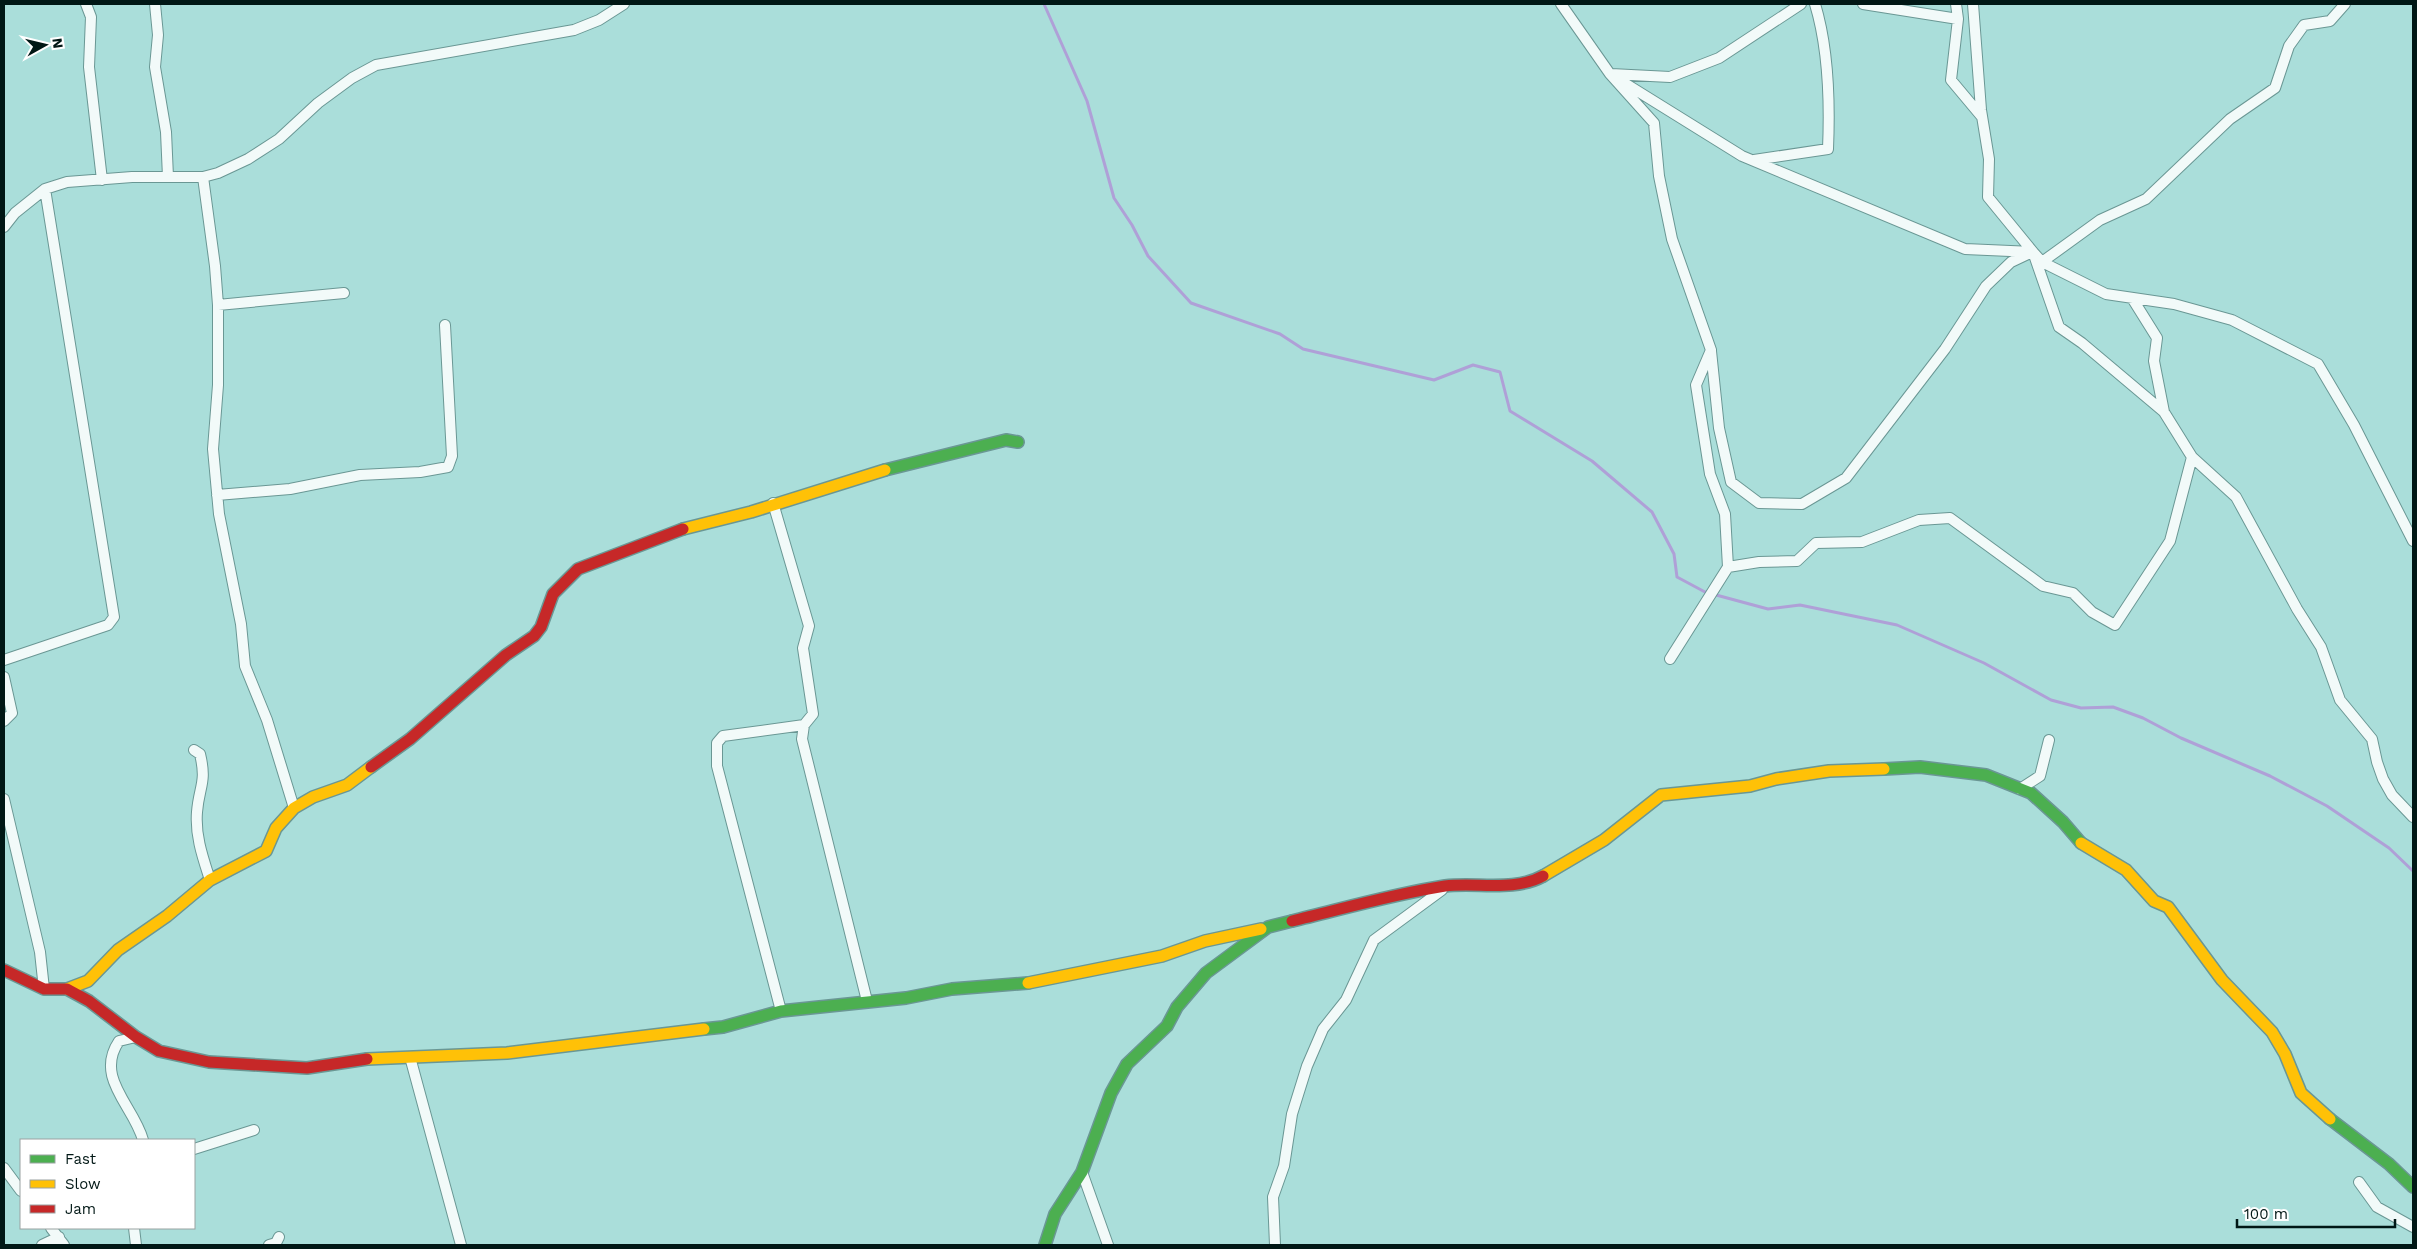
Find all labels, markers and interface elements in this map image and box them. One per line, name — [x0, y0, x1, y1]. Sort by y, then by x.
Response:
north arrow — [20, 20, 70, 70]
text: N — [49, 37, 67, 49]
legend — [20, 1139, 195, 1229]
text: Fast — [65, 1150, 97, 1168]
text: Slow — [65, 1175, 101, 1193]
scale bar — [2237, 1196, 2394, 1228]
text: Jam — [65, 1200, 96, 1218]
text: 100 m — [2244, 1205, 2288, 1223]

